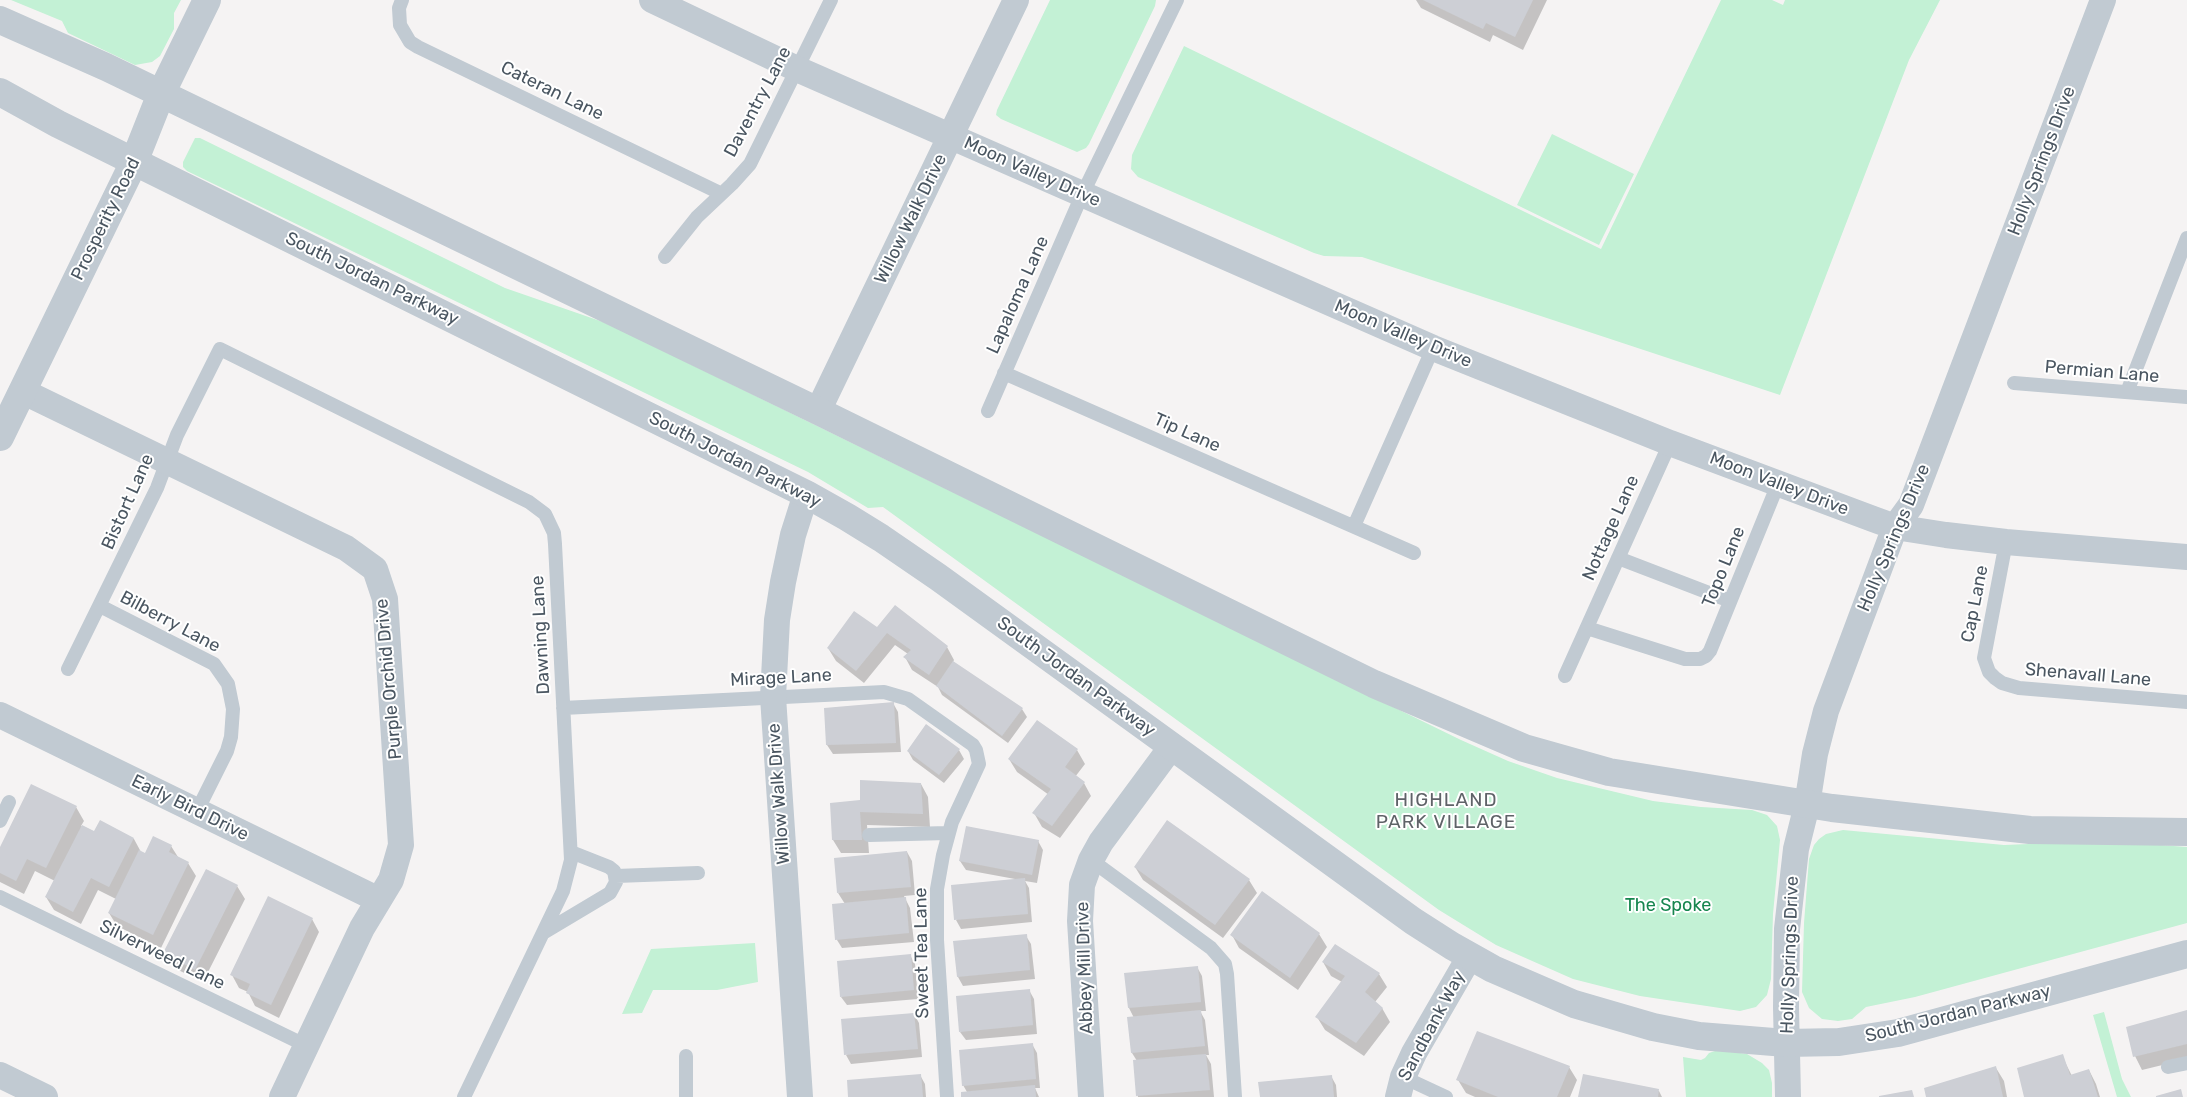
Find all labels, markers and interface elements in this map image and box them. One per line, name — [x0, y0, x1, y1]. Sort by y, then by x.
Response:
street label: Daventry Lane — [720, 43, 796, 161]
street label: Cateran Lane — [497, 57, 607, 125]
street label: Holly Springs Drive — [2004, 83, 2080, 239]
street label: Moon Valley Drive — [960, 132, 1104, 212]
street label: Willow Walk Drive — [870, 151, 952, 287]
street label: Prosperity Road — [67, 154, 145, 284]
street label: South Jordan Parkway — [282, 228, 462, 330]
street label: Lapaloma Lane — [982, 233, 1054, 357]
street label: Moon Valley Drive — [1331, 295, 1475, 373]
street label: Permian Lane — [2044, 356, 2160, 388]
street label: South Jordan Parkway — [645, 407, 825, 513]
street label: Tip Lane — [1150, 409, 1224, 457]
street label: Moon Valley Drive — [1706, 448, 1852, 520]
street label: Bistort Lane — [97, 451, 159, 553]
street label: Holly Springs Drive — [1853, 461, 1935, 615]
street label: Nottage Lane — [1578, 472, 1644, 584]
street label: Topo Lane — [1698, 523, 1750, 611]
street label: Cap Lane — [1957, 564, 1993, 644]
street label: Dawning Lane — [527, 575, 555, 695]
street label: Bilberry Lane — [116, 586, 224, 658]
street label: Purple Orchid Drive — [371, 598, 407, 760]
street label: South Jordan Parkway — [993, 612, 1159, 742]
street label: Shenavall Lane — [2024, 659, 2152, 691]
street label: Mirage Lane — [730, 665, 832, 691]
street label: Willow Walk Drive — [763, 723, 795, 865]
street label: Early Bird Drive — [128, 770, 252, 846]
district label: HIGHLAND PARK VILLAGE — [1374, 790, 1518, 834]
street label: Holly Springs Drive — [1776, 876, 1804, 1034]
street label: Sweet Tea Lane — [910, 887, 934, 1019]
park label: The Spoke — [1625, 895, 1711, 917]
street label: Abbey Mill Drive — [1072, 901, 1098, 1035]
street label: Silverweed Lane — [96, 915, 228, 995]
street label: Sandbank Way — [1394, 967, 1470, 1085]
street label: South Jordan Parkway — [1863, 980, 2053, 1048]

